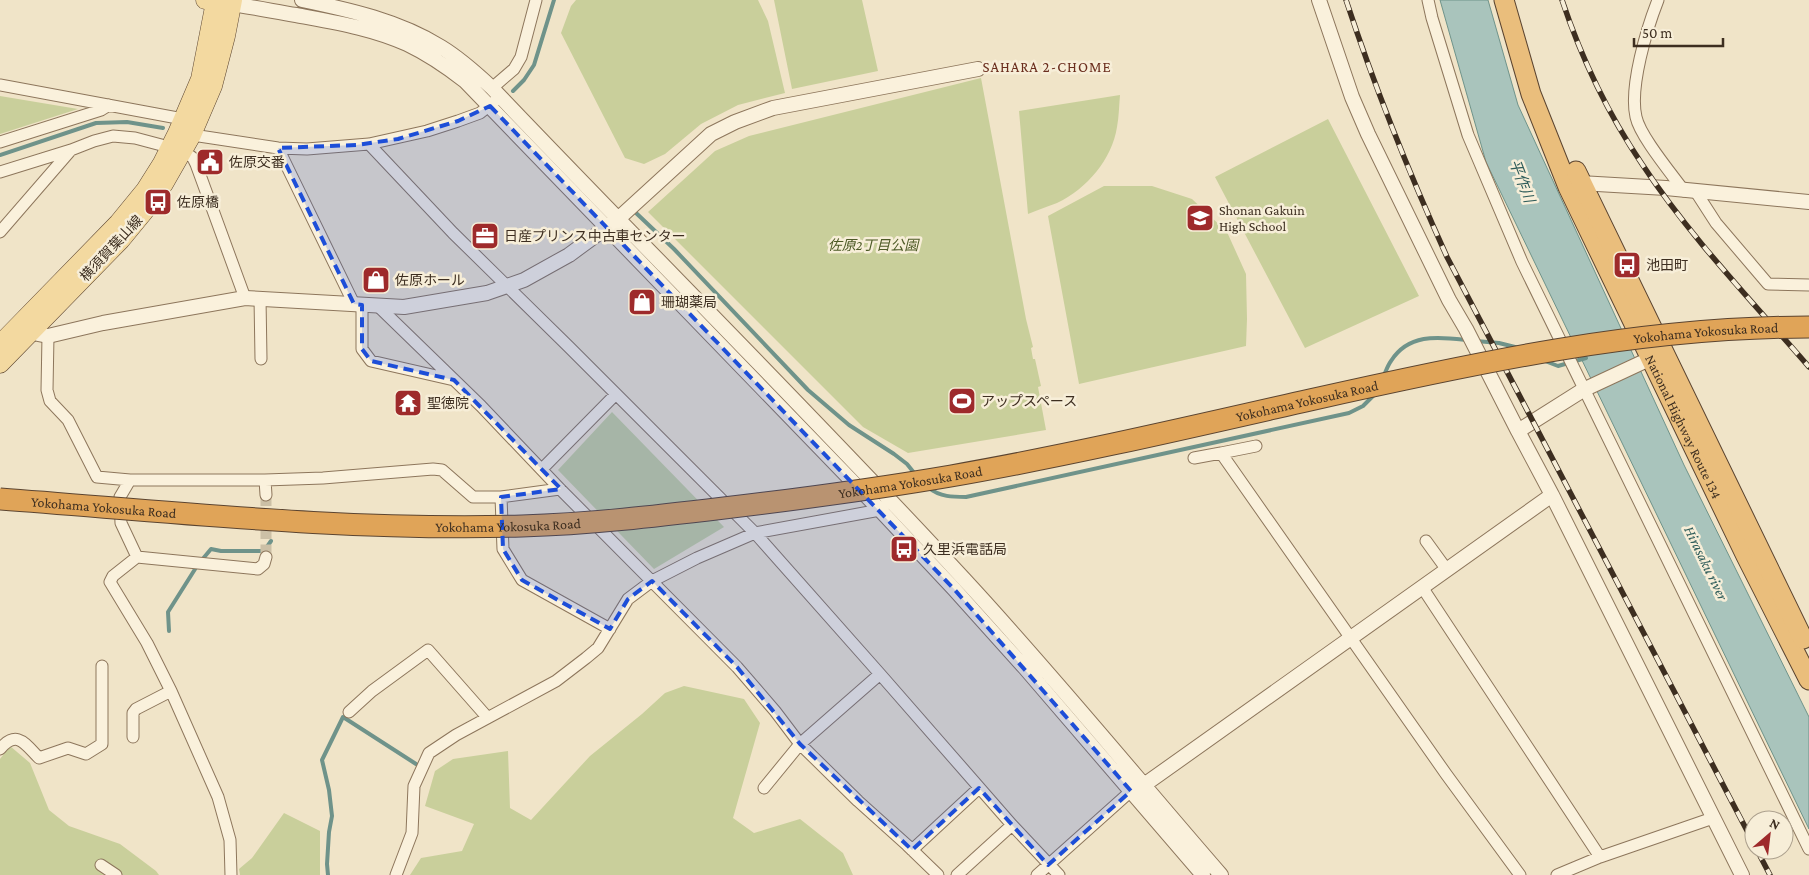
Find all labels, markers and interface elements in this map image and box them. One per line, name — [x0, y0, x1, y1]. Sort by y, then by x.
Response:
scale bar — [1634, 15, 1723, 47]
text: 50 m — [1642, 25, 1672, 41]
district label: SAHARA 2-CHOME — [982, 59, 1112, 75]
public building icon: 佐原交番 — [195, 147, 225, 177]
place label: 佐原交番 — [229, 154, 285, 170]
water label: 平作川 — [1506, 157, 1538, 207]
bus stop icon: 佐原橋 — [143, 187, 173, 217]
place label: 佐原橋 — [177, 194, 219, 210]
place label: Shonan Gakuin High School — [1219, 202, 1305, 234]
school or university icon: Shonan Gakuin High School — [1185, 203, 1215, 233]
street label: 横須賀葉山線 — [77, 212, 145, 284]
office icon: 日産プリンス中古車センター — [470, 221, 500, 251]
place label: 日産プリンス中古車センター — [504, 228, 686, 244]
park label: 佐原2丁目公園 — [828, 237, 920, 253]
bus stop icon: 池田町 — [1612, 250, 1642, 280]
place label: 池田町 — [1646, 257, 1688, 273]
shop icon: 佐原ホール — [361, 265, 391, 295]
place label: 佐原ホール — [395, 272, 465, 288]
shop icon: 珊瑚薬局 — [627, 287, 657, 317]
place label: 珊瑚薬局 — [661, 294, 717, 310]
street label: Yokohama Yokosuka Road — [1632, 319, 1779, 347]
street label: National Highway Route 134 — [1642, 352, 1725, 501]
street label: Yokohama Yokosuka Road — [1234, 377, 1380, 425]
sports icon: アップスペース — [947, 386, 977, 416]
temple icon: 聖徳院 — [393, 388, 423, 418]
place label: アップスペース — [981, 393, 1077, 409]
place label: 聖徳院 — [427, 395, 469, 411]
street label: Yokohama Yokosuka Road — [837, 462, 984, 501]
street label: Yokohama Yokosuka Road — [31, 493, 177, 521]
street label: Yokohama Yokosuka Road — [435, 515, 582, 535]
water label: Hirasaku river — [1681, 523, 1731, 603]
bus stop icon: 久里浜電話局 — [889, 534, 919, 564]
place label: 久里浜電話局 — [923, 541, 1007, 557]
north arrow — [1744, 810, 1794, 860]
text: N — [1767, 814, 1783, 833]

